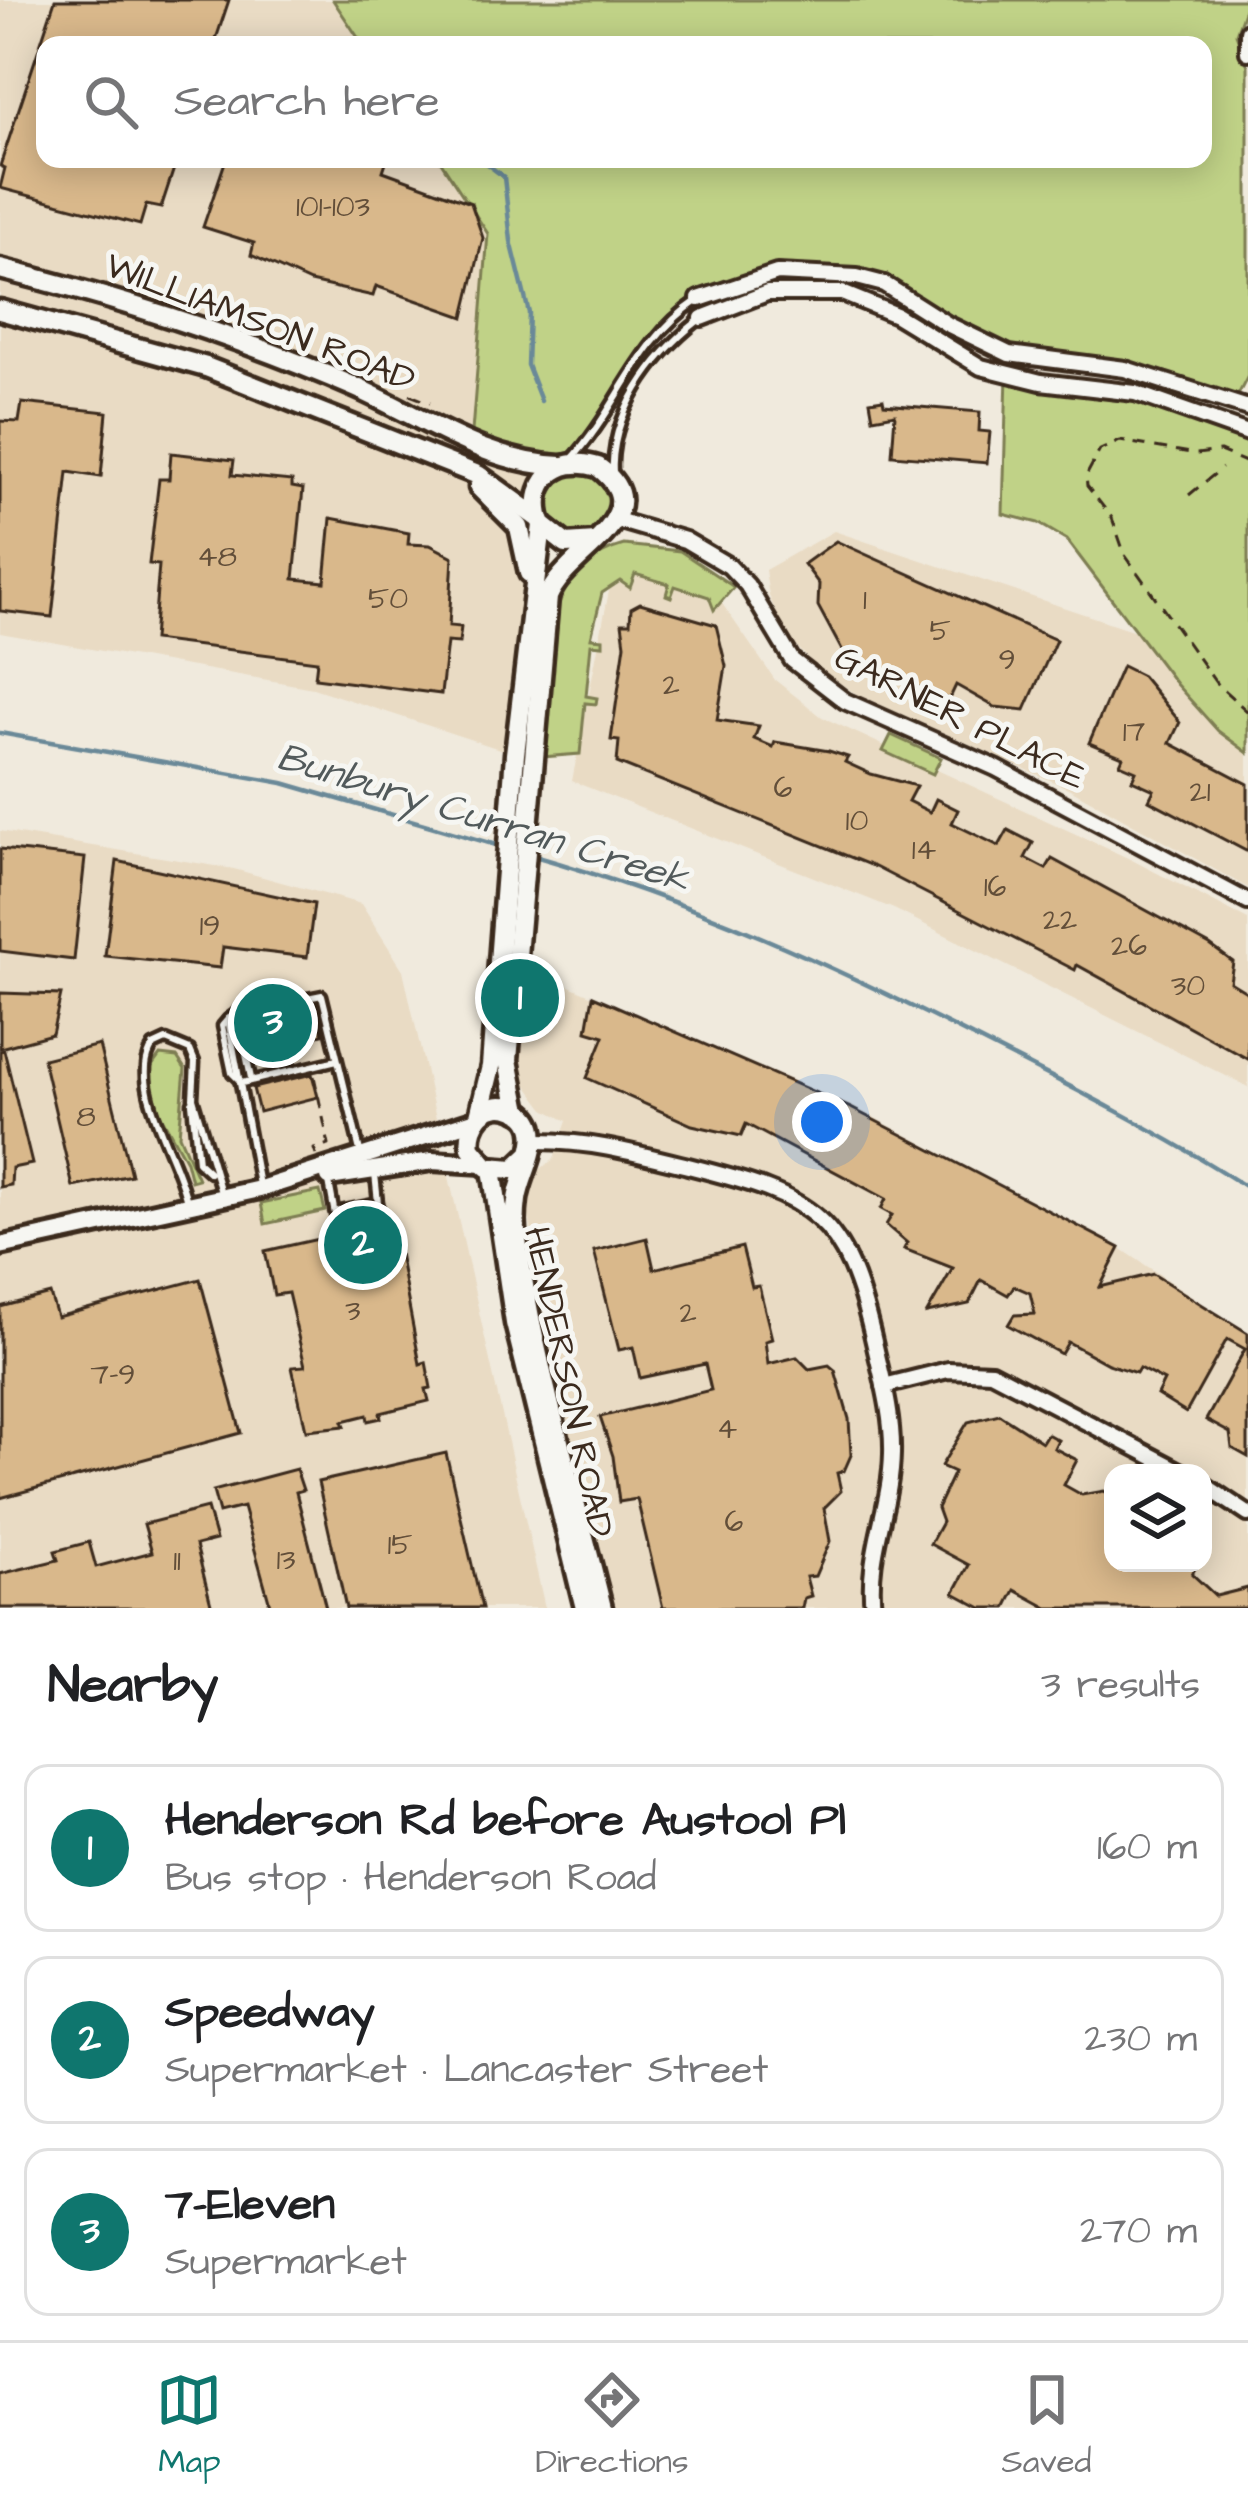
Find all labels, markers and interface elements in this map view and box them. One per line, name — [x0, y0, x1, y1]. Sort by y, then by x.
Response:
search box — [36, 36, 1212, 168]
icon: search — [78, 69, 144, 135]
text: Search here — [174, 71, 440, 133]
house number: 101-103 — [296, 186, 370, 228]
street label: WILLIAMSON ROAD — [98, 240, 422, 406]
house number: 48 — [197, 536, 237, 578]
house number: 50 — [368, 578, 408, 620]
house number: 1 — [863, 579, 867, 621]
house number: 5 — [929, 610, 951, 652]
street label: GARNER PLACE — [826, 633, 1094, 803]
house number: 9 — [998, 639, 1016, 681]
house number: 2 — [662, 664, 680, 706]
house number: 17 — [1123, 711, 1145, 753]
water label: Bunbury Curran Creek — [270, 731, 697, 909]
house number: 6 — [774, 767, 793, 809]
house number: 21 — [1189, 771, 1211, 813]
house number: 10 — [846, 800, 868, 842]
house number: 14 — [912, 829, 936, 871]
house number: 16 — [984, 866, 1007, 908]
house number: 22 — [1043, 899, 1077, 941]
house number: 19 — [200, 905, 220, 947]
house number: 26 — [1111, 925, 1147, 967]
pin: 1 — [481, 953, 559, 1043]
house number: 30 — [1171, 965, 1205, 1007]
pin: 3 — [234, 978, 312, 1068]
your location — [792, 1092, 852, 1152]
house number: 8 — [76, 1096, 96, 1138]
pin: 2 — [324, 1200, 402, 1290]
street label: HENDERSON ROAD — [510, 1222, 626, 1542]
house number: 3 — [345, 1290, 361, 1332]
house number: 2 — [679, 1292, 697, 1334]
house number: 7-9 — [91, 1354, 135, 1396]
house number: 4 — [717, 1408, 737, 1450]
map controls — [1104, 1464, 1212, 1572]
button: layers — [1104, 1464, 1212, 1572]
house number: 6 — [725, 1501, 744, 1543]
house number: 15 — [387, 1524, 413, 1566]
house number: 13 — [276, 1539, 296, 1581]
house number: 11 — [173, 1540, 181, 1582]
text: Nearby — [48, 1651, 218, 1722]
text: 3 results — [1041, 1659, 1200, 1713]
text: Henderson Rd before Austool Pl — [165, 1790, 846, 1852]
text: 1 — [88, 1821, 93, 1875]
text: 160 m — [1097, 1821, 1197, 1875]
text: Bus stop · Henderson Road — [165, 1852, 656, 1906]
text: Speedway — [165, 1982, 375, 2044]
text: 2 — [79, 2013, 101, 2067]
text: 230 m — [1084, 2013, 1197, 2067]
text: Supermarket · Lancaster Street — [165, 2044, 768, 2098]
text: 7-Eleven — [165, 2174, 335, 2236]
text: 3 — [80, 2205, 100, 2259]
text: 270 m — [1080, 2205, 1197, 2259]
text: Supermarket — [165, 2236, 407, 2290]
tab: Map — [156, 2367, 222, 2485]
tab: Directions — [535, 2367, 689, 2485]
tab: Saved — [1002, 2367, 1092, 2485]

